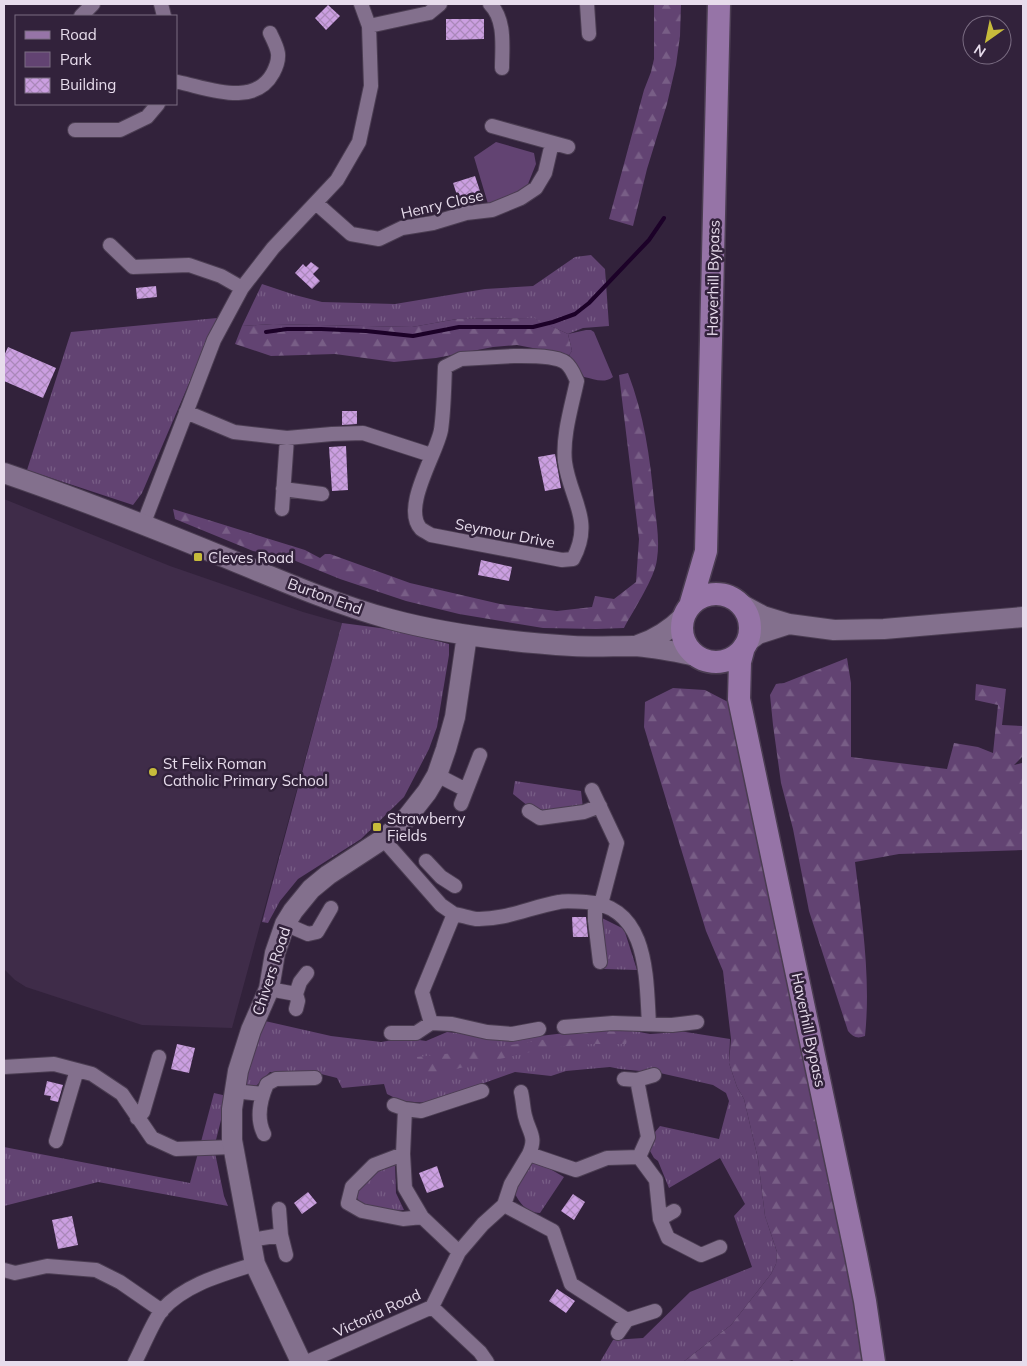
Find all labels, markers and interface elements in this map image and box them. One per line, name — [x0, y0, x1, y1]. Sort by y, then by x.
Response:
legend — [15, 15, 178, 105]
north arrow — [962, 15, 1012, 65]
text: Road — [60, 25, 97, 44]
text: N — [971, 40, 989, 61]
text: Park — [60, 50, 92, 69]
text: Building — [60, 75, 116, 94]
street label: Henry Close — [399, 185, 485, 223]
street label: Haverhill Bypass — [702, 220, 724, 336]
street label: Seymour Drive — [453, 514, 557, 552]
place label: Cleves Road — [208, 548, 294, 567]
marker: Cleves Road — [192, 551, 204, 563]
street label: Burton End — [285, 574, 365, 618]
place label: St Felix Roman Catholic Primary School — [163, 754, 328, 790]
marker: St Felix Roman Catholic Primary School — [147, 766, 159, 778]
place label: Strawberry Fields — [387, 809, 465, 845]
marker: Strawberry Fields — [371, 821, 383, 833]
street label: Chivers Road — [248, 924, 294, 1018]
street label: Haverhill Bypass — [788, 971, 830, 1089]
street label: Victoria Road — [330, 1285, 424, 1341]

